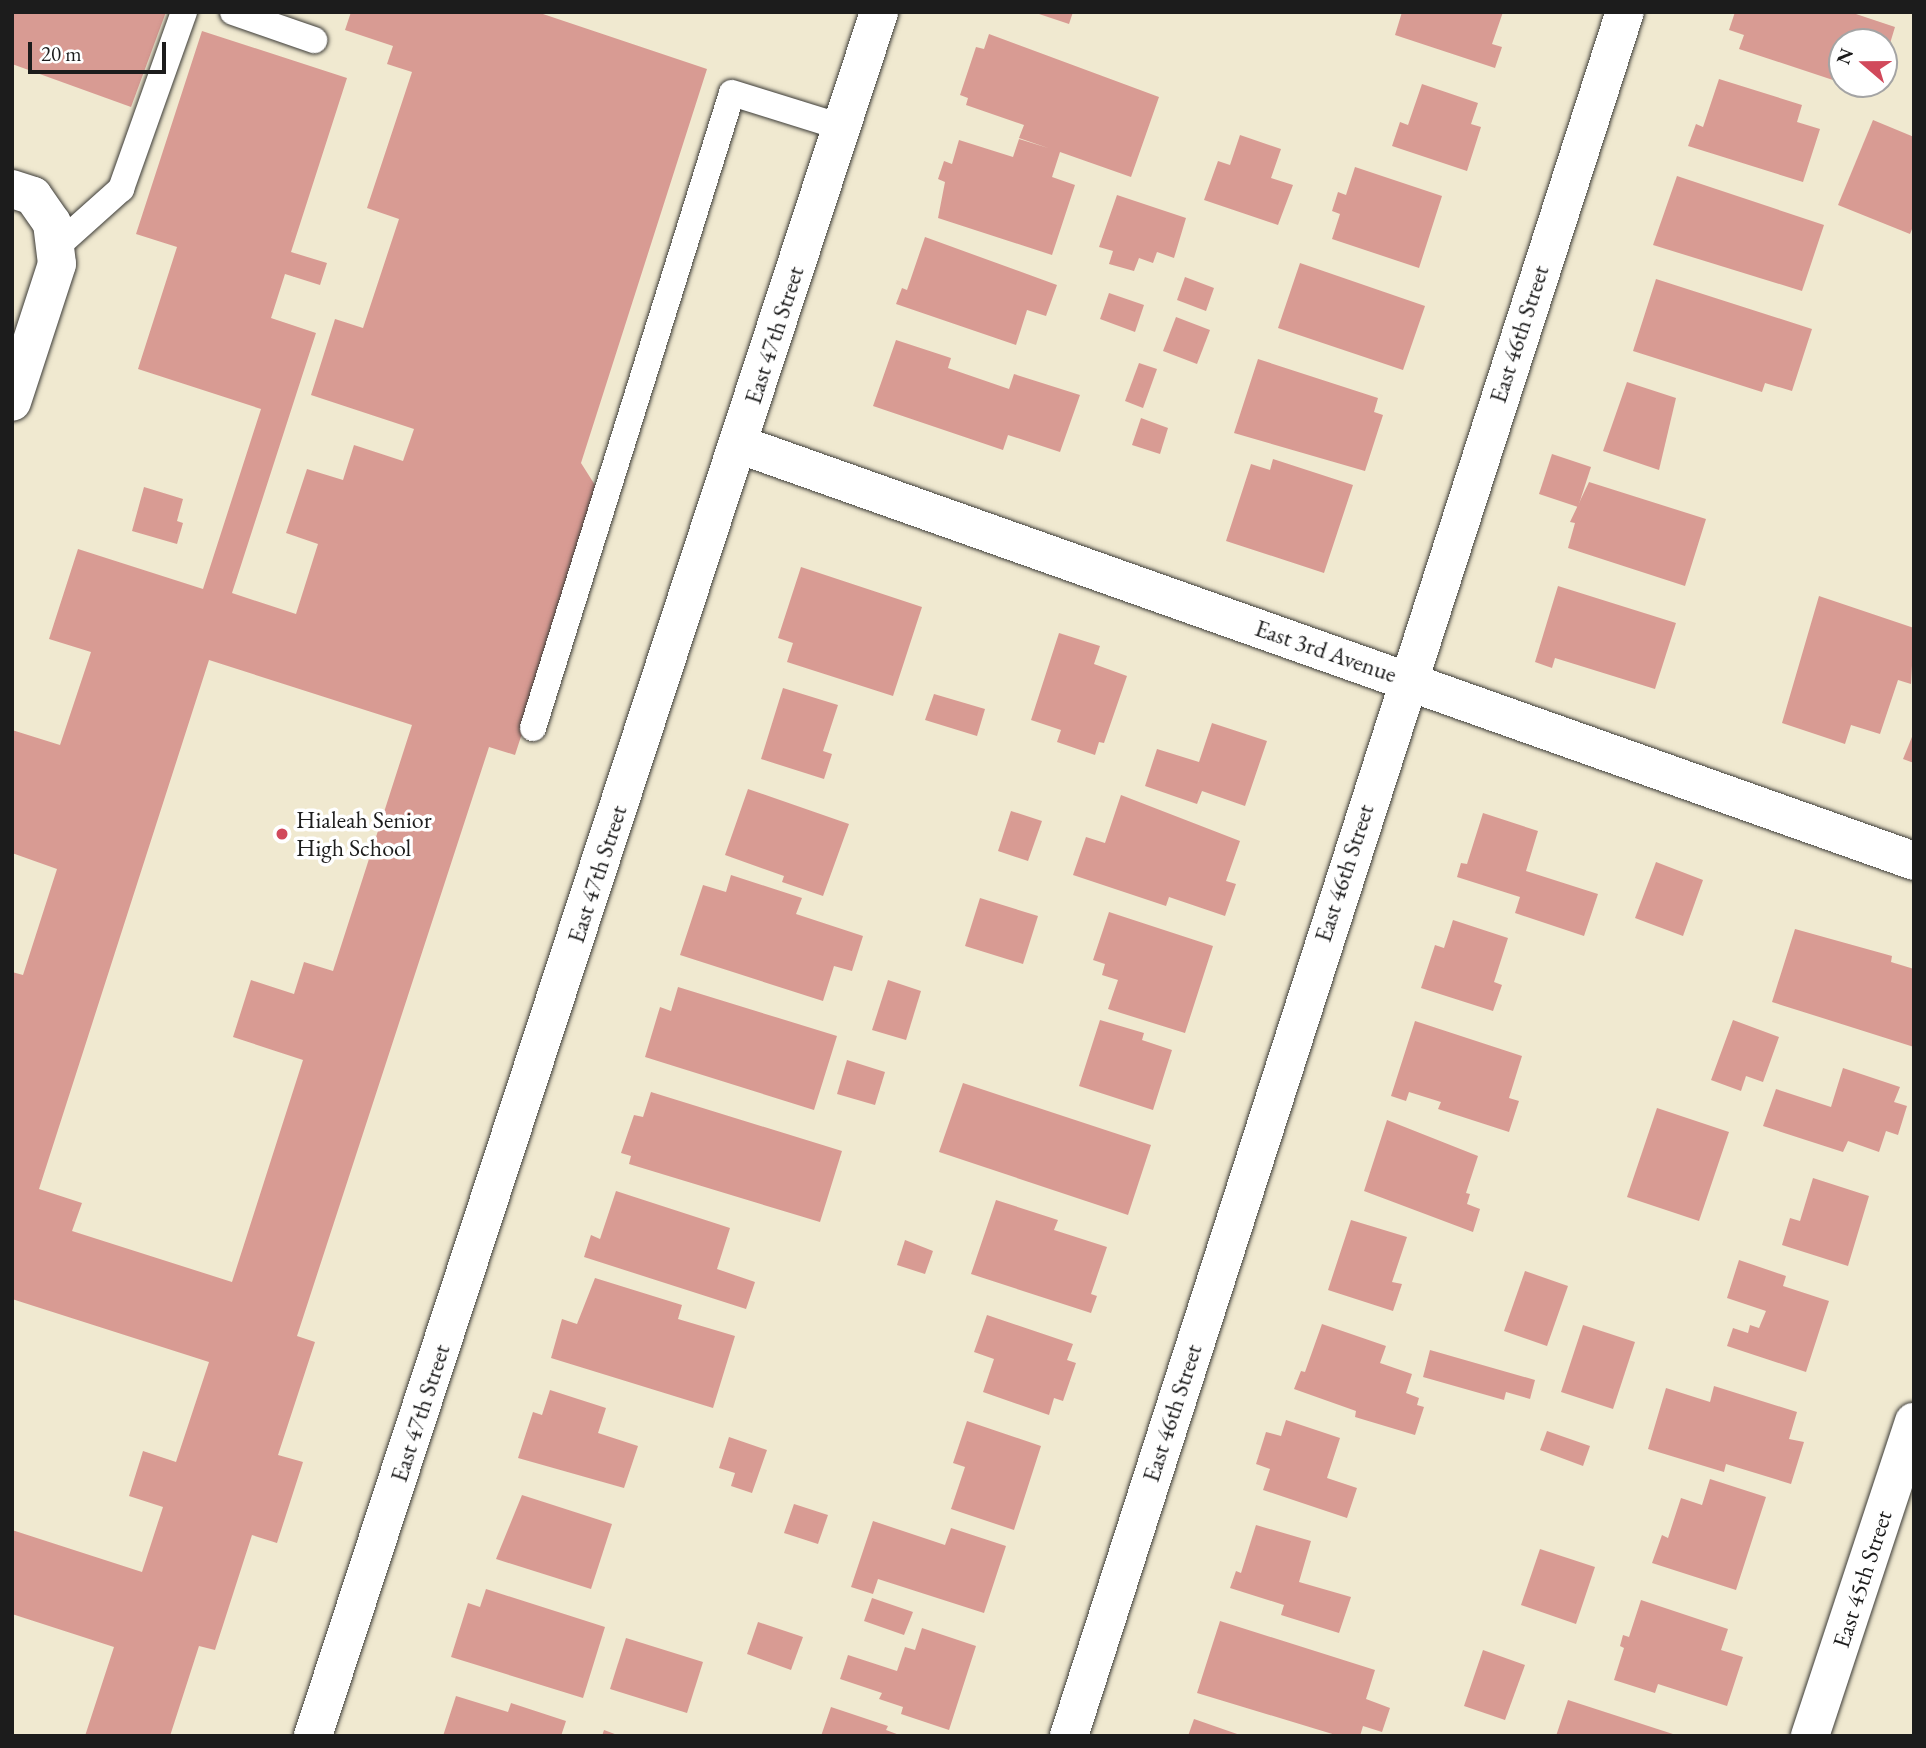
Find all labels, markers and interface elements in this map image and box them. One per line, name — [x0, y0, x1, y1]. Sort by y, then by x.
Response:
scale bar — [32, 28, 170, 72]
north arrow — [1828, 28, 1898, 98]
text: 20 m — [41, 40, 82, 67]
text: N — [1830, 45, 1859, 68]
street label: East 46th Street — [1483, 262, 1555, 406]
street label: East 47th Street — [738, 263, 810, 407]
street label: East 3rd Avenue — [1251, 613, 1401, 689]
street label: East 46th Street — [1308, 801, 1380, 945]
street label: East 47th Street — [561, 802, 633, 946]
place label: Hialeah Senior High School — [296, 806, 432, 862]
marker: Hialeah Senior High School — [274, 826, 290, 842]
street label: East 47th Street — [384, 1341, 456, 1485]
street label: East 46th Street — [1136, 1341, 1208, 1485]
street label: East 45th Street — [1826, 1507, 1898, 1651]

